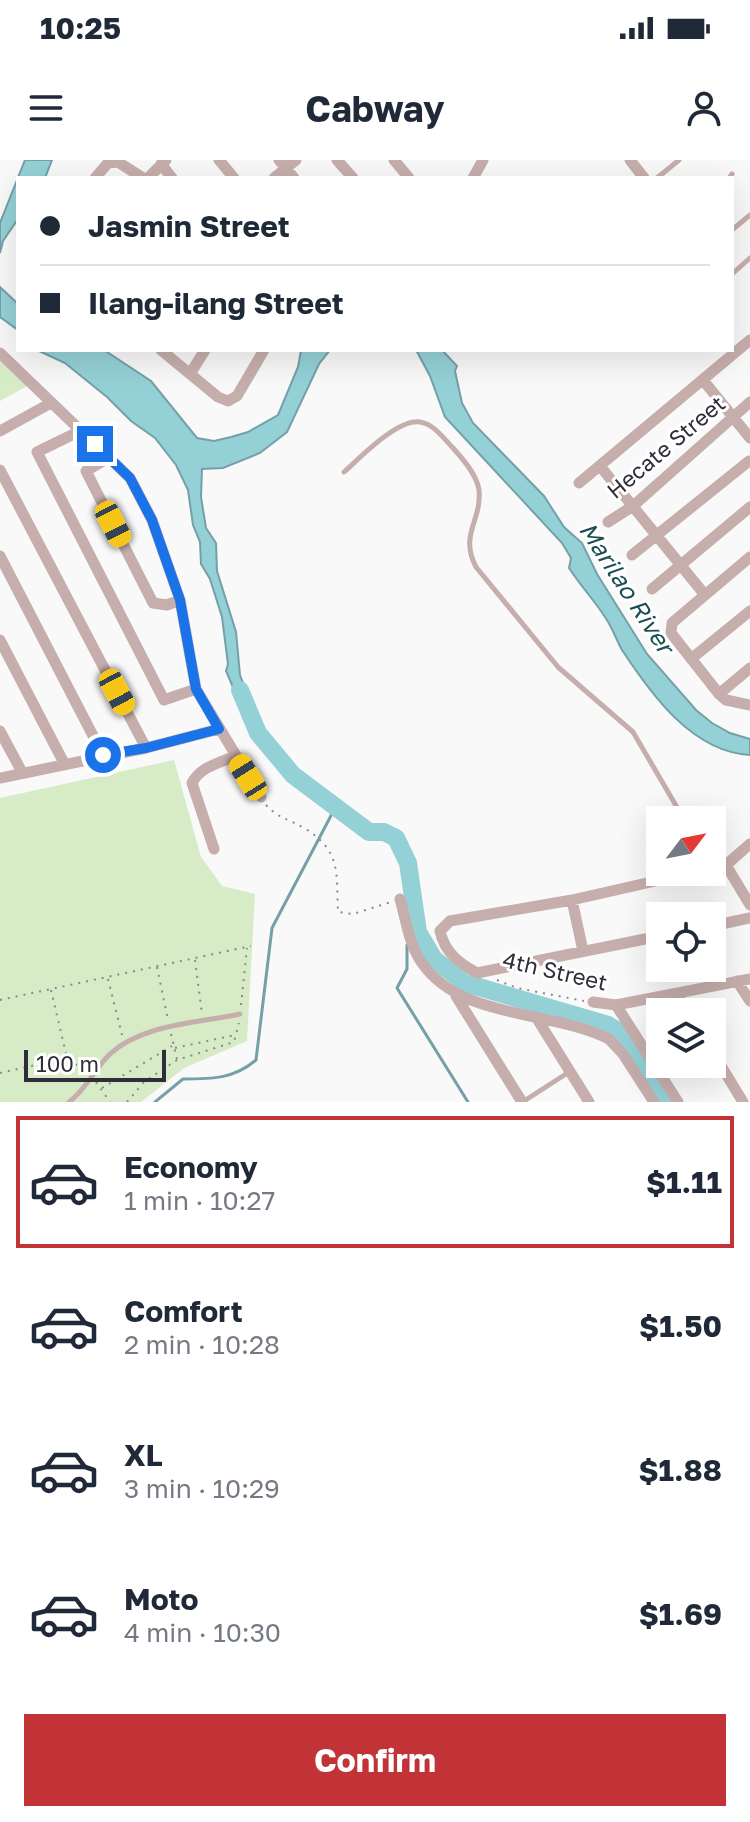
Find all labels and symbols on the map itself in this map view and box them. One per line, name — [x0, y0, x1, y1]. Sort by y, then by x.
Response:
street label: Hecate Street — [601, 389, 730, 504]
route end — [77, 426, 113, 462]
car — [91, 497, 135, 551]
water label: Marilao River — [574, 516, 682, 661]
car — [95, 665, 139, 719]
route start — [85, 737, 121, 773]
car — [225, 750, 271, 804]
north arrow — [646, 806, 726, 886]
street label: 4th Street — [500, 945, 610, 996]
scale bar — [24, 1046, 166, 1082]

